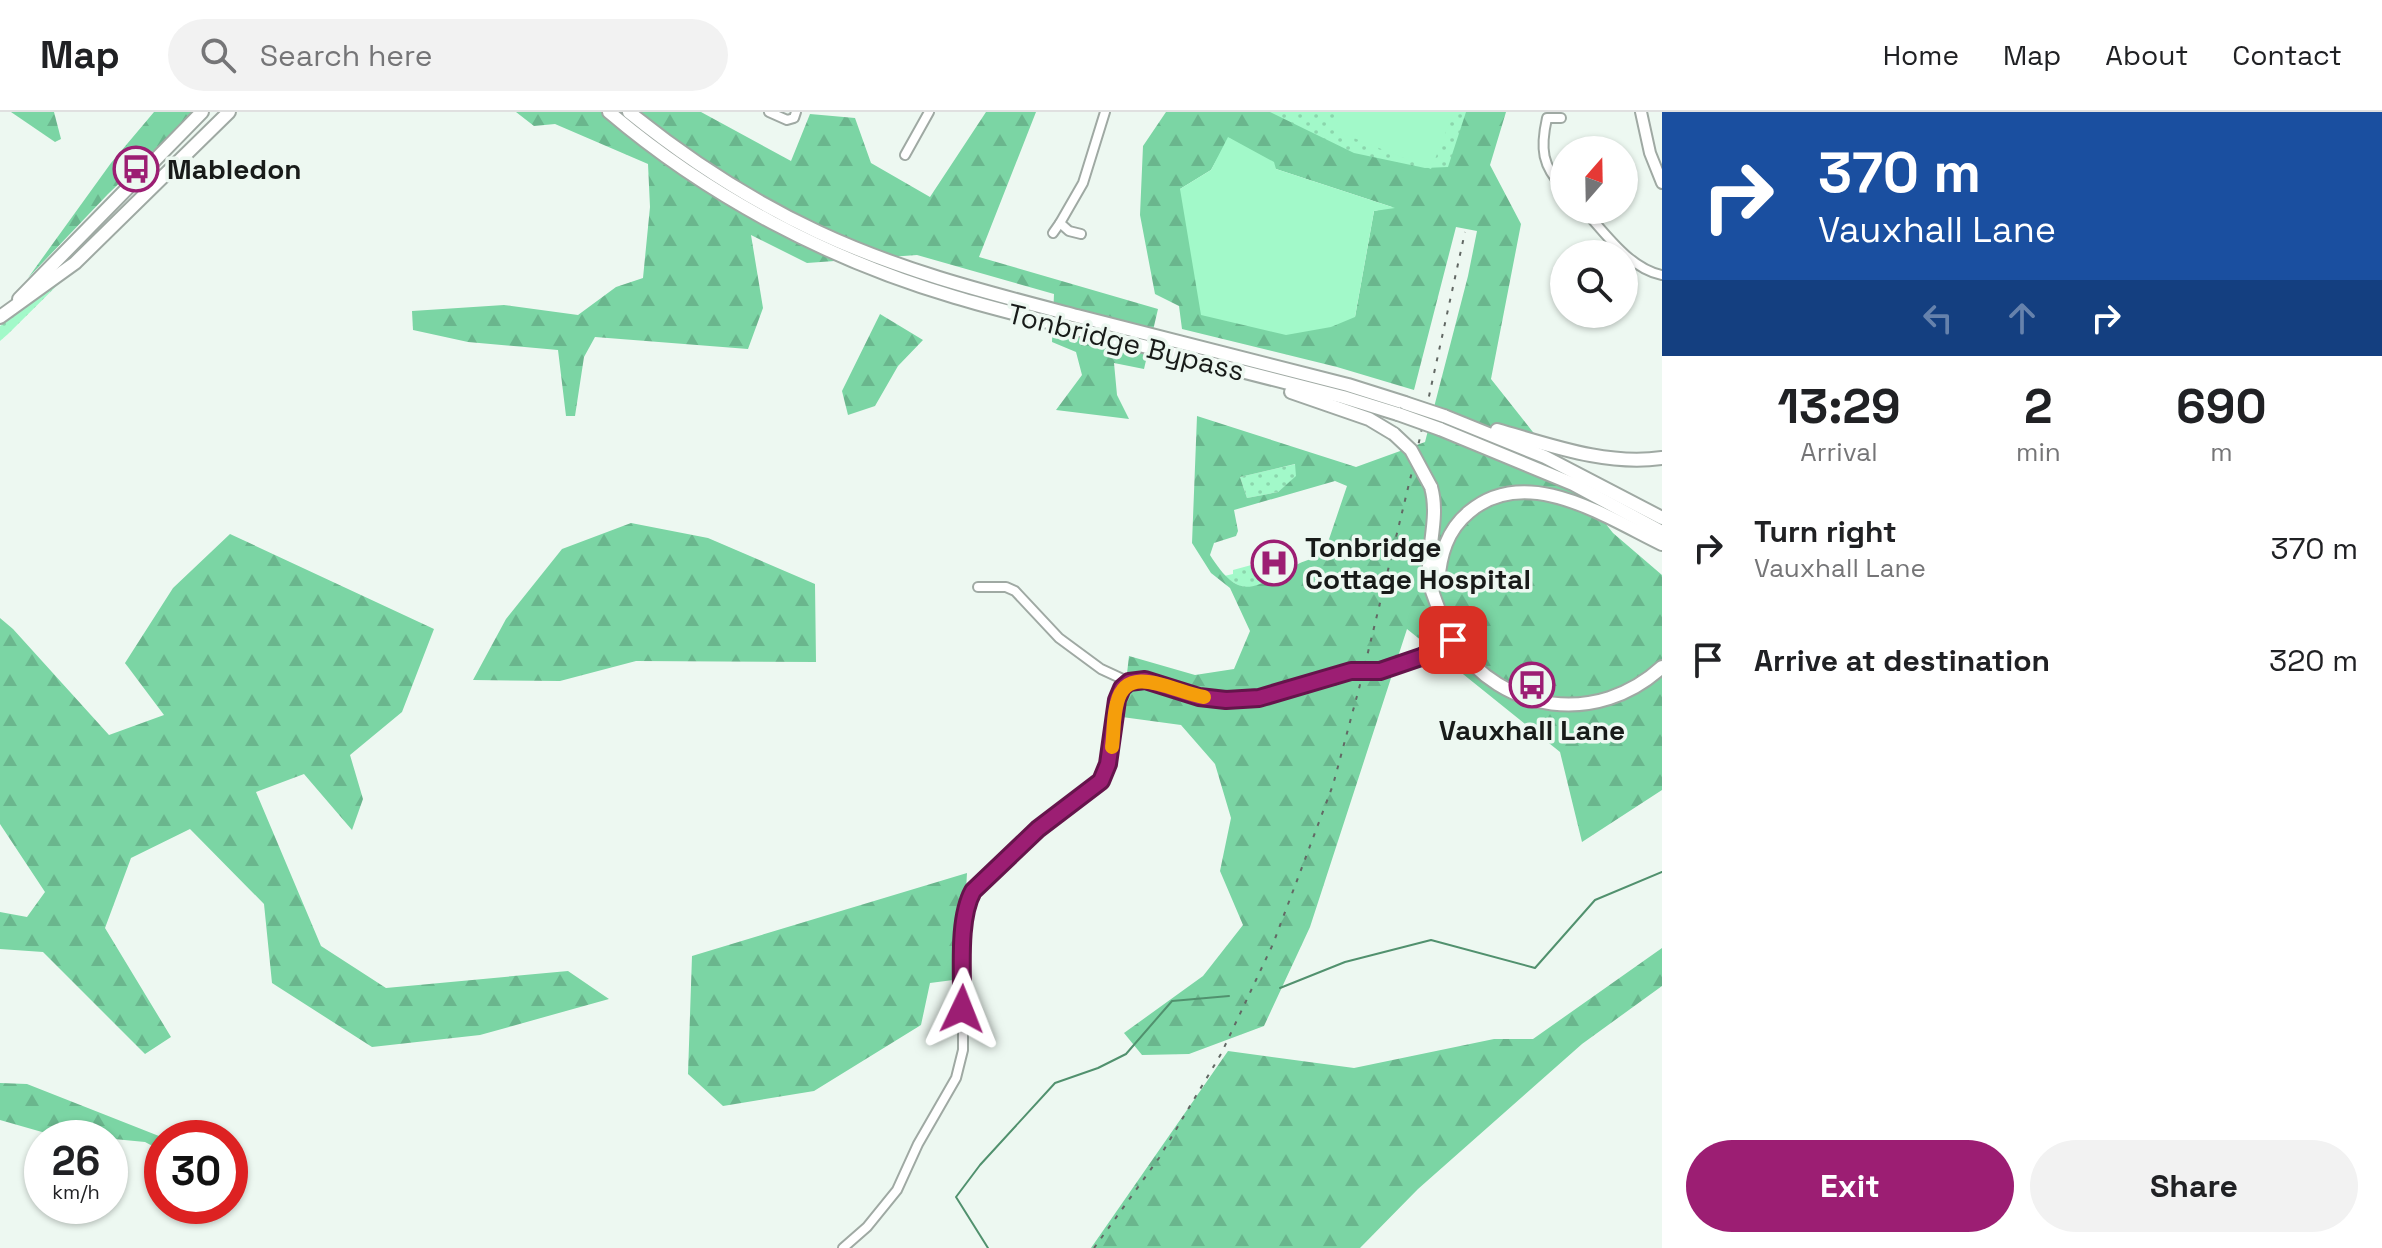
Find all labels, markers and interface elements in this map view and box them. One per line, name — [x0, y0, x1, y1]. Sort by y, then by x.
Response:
search box — [168, 19, 728, 91]
text: Map — [40, 31, 120, 79]
icon: search — [196, 33, 240, 77]
text: Search here — [260, 36, 433, 75]
text: Home — [1883, 37, 1959, 73]
text: Map — [2003, 37, 2061, 73]
text: About — [2105, 37, 2188, 73]
text: Contact — [2232, 37, 2342, 73]
north arrow — [1550, 136, 1638, 224]
map controls — [1550, 136, 1638, 328]
text: 370 m — [1818, 137, 1981, 208]
icon: right — [1686, 144, 1790, 248]
bus stop icon: Mabledon — [112, 145, 160, 193]
place label: Mabledon — [167, 151, 302, 187]
text: Vauxhall Lane — [1818, 207, 2056, 253]
button: search — [1550, 240, 1638, 328]
street label: Tonbridge Bypass — [1004, 295, 1248, 389]
icon: left — [1916, 296, 1960, 340]
icon: ahead — [2000, 296, 2044, 340]
icon: right — [2084, 296, 2128, 340]
text: 13:29 — [1777, 376, 1901, 437]
text: 2 — [2024, 376, 2053, 437]
text: 690 — [2176, 376, 2267, 437]
text: Arrival — [1800, 435, 1878, 469]
text: min — [2016, 435, 2061, 469]
text: m — [2210, 435, 2233, 469]
text: Turn right — [1754, 512, 1897, 551]
icon: right — [1686, 526, 1730, 570]
place label: Tonbridge Cottage Hospital — [1305, 529, 1531, 597]
text: 370 m — [2270, 529, 2358, 568]
hospital icon: Tonbridge Cottage Hospital — [1250, 539, 1298, 587]
text: Vauxhall Lane — [1754, 551, 1926, 585]
pin — [1419, 606, 1487, 674]
icon: arrive — [1431, 618, 1475, 662]
icon: arrive — [1686, 638, 1730, 682]
text: Arrive at destination — [1754, 641, 2050, 680]
text: 320 m — [2269, 641, 2358, 680]
bus stop icon: Vauxhall Lane — [1508, 661, 1556, 709]
place label: Vauxhall Lane — [1439, 712, 1625, 748]
position arrow — [920, 967, 1004, 1051]
speed limit sign: 30 — [144, 1120, 248, 1224]
text: 26 — [52, 1136, 100, 1187]
button: Exit — [1686, 1140, 2014, 1232]
button: Share — [2030, 1140, 2358, 1232]
text: km/h — [52, 1179, 100, 1205]

